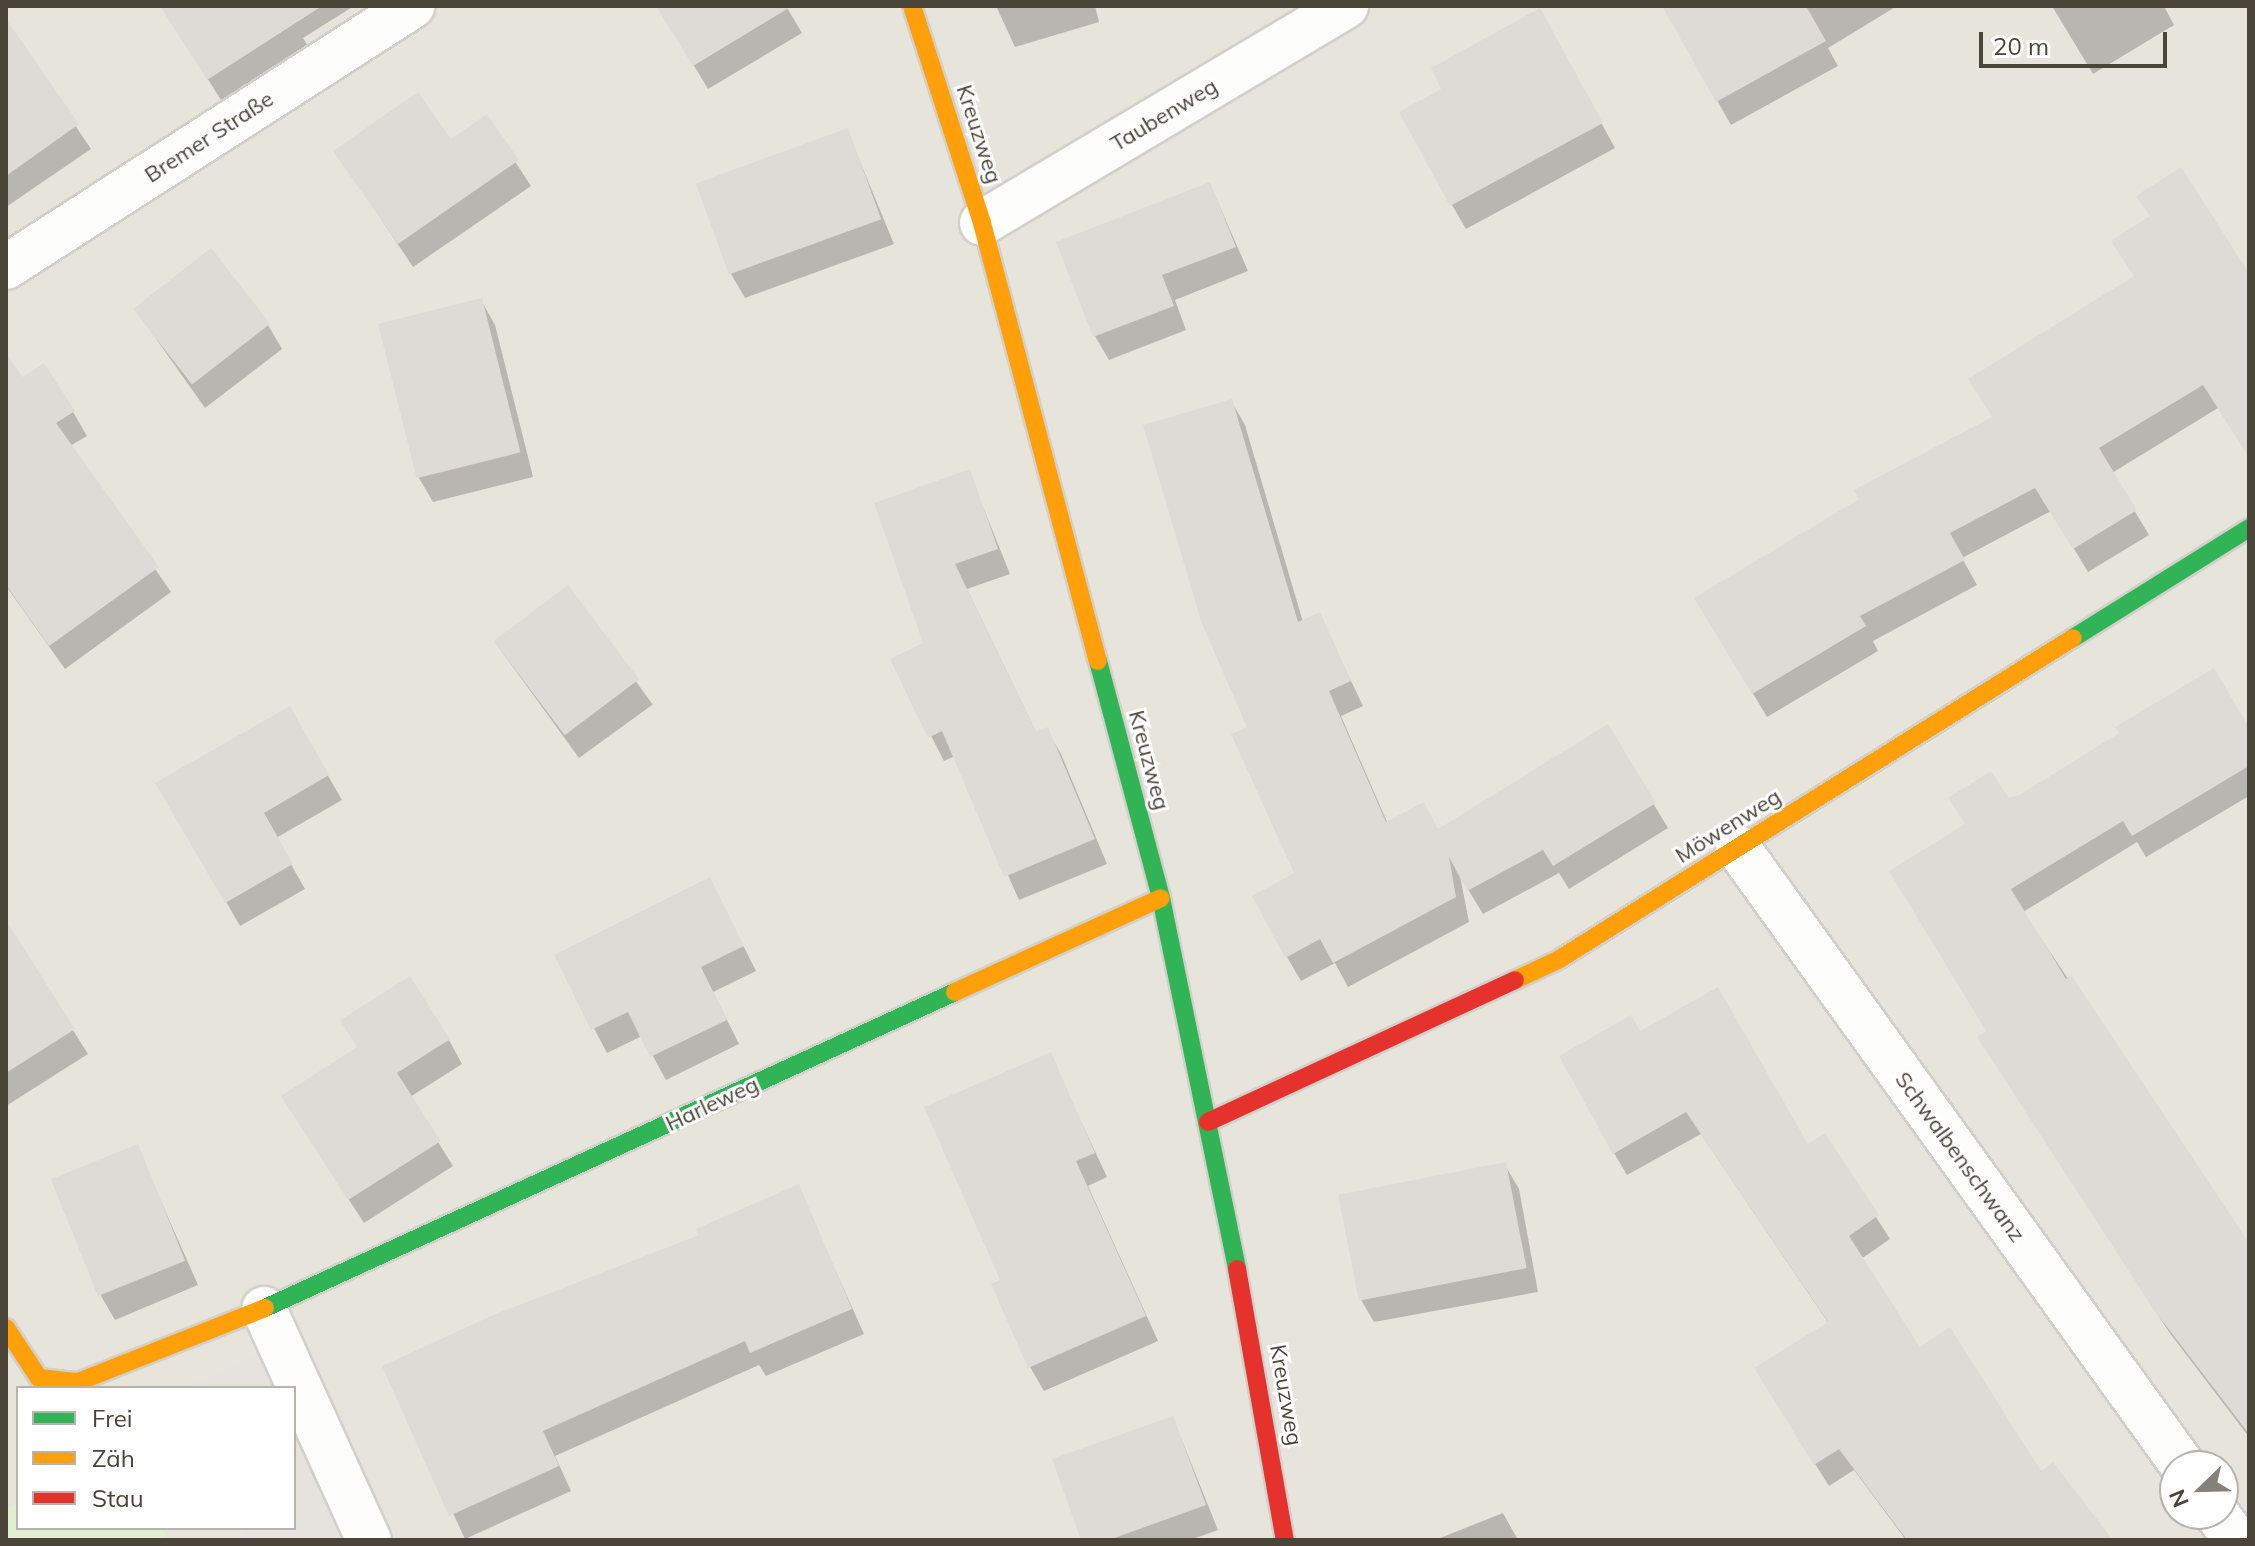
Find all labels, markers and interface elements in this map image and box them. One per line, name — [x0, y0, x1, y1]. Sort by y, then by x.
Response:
scale bar — [1983, 16, 2171, 66]
text: 20 m — [1993, 31, 2049, 61]
street label: Taubenweg — [1106, 73, 1222, 157]
street label: Kreuzweg — [951, 81, 1007, 187]
street label: Bremer Straße — [140, 86, 278, 188]
street label: Kreuzweg — [1123, 707, 1175, 813]
street label: Möwenweg — [1670, 783, 1786, 869]
street label: Schwalbenschwanz — [1889, 1067, 2031, 1247]
street label: Harleweg — [661, 1071, 763, 1137]
street label: Kreuzweg — [1264, 1343, 1308, 1447]
legend — [16, 1386, 296, 1530]
text: Frei — [92, 1403, 133, 1433]
text: Zäh — [92, 1443, 135, 1473]
north arrow — [2159, 1450, 2239, 1530]
text: Stau — [92, 1483, 144, 1513]
text: N — [2163, 1485, 2195, 1512]

